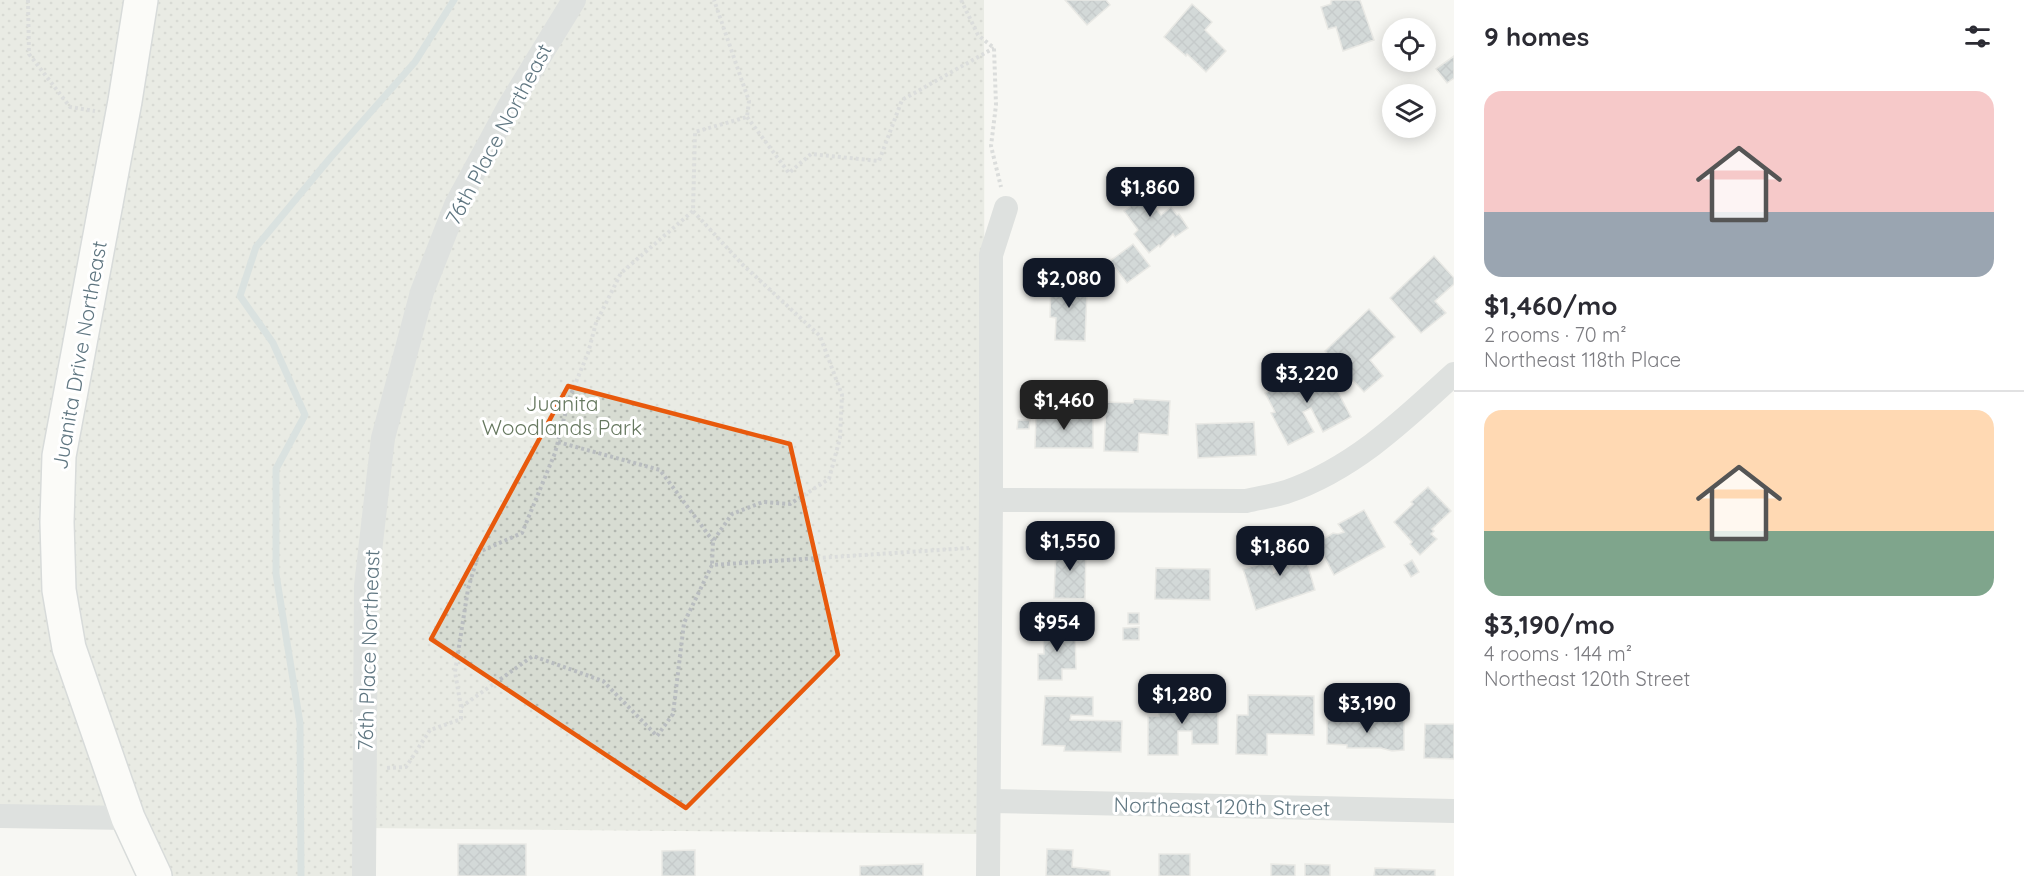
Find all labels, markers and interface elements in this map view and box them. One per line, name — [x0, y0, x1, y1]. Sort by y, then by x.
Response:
map controls — [1382, 18, 1436, 138]
button: locate — [1382, 18, 1436, 72]
text: 9 homes — [1484, 20, 1589, 53]
icon: filters — [1961, 20, 1994, 53]
street label: 76th Place Northeast — [439, 39, 557, 229]
button: layers — [1382, 84, 1436, 138]
icon: home — [1685, 130, 1793, 238]
pin: $1,860 — [1101, 167, 1199, 218]
text: $1,860 — [1120, 174, 1180, 199]
street label: Juanita Drive Northeast — [46, 239, 112, 471]
pin: $2,080 — [1020, 258, 1118, 309]
text: $2,080 — [1037, 265, 1101, 290]
text: $1,460/mo — [1484, 289, 1617, 322]
text: 2 rooms · 70 m² — [1484, 322, 1627, 347]
text: Northeast 118th Place — [1484, 347, 1681, 372]
pin: $3,220 — [1258, 353, 1356, 404]
text: $3,220 — [1275, 360, 1339, 385]
pin: $1,460 — [1015, 380, 1113, 431]
text: $1,460 — [1034, 387, 1094, 412]
park label: Juanita Woodlands Park — [482, 390, 642, 440]
icon: home — [1685, 449, 1793, 557]
pin: $1,550 — [1021, 521, 1119, 572]
pin: $1,860 — [1231, 526, 1329, 577]
text: $1,550 — [1040, 528, 1100, 553]
text: $1,860 — [1250, 533, 1310, 558]
street label: 76th Place Northeast — [351, 549, 385, 751]
pin: $954 — [1021, 602, 1093, 653]
text: $3,190/mo — [1484, 608, 1615, 641]
text: $954 — [1034, 609, 1080, 634]
text: 4 rooms · 144 m² — [1484, 641, 1632, 666]
text: Northeast 120th Street — [1484, 666, 1690, 691]
pin: $1,280 — [1133, 674, 1231, 725]
text: $1,280 — [1152, 681, 1212, 706]
pin: $3,190 — [1318, 683, 1416, 734]
text: $3,190 — [1338, 690, 1396, 715]
street label: Northeast 120th Street — [1114, 791, 1330, 821]

